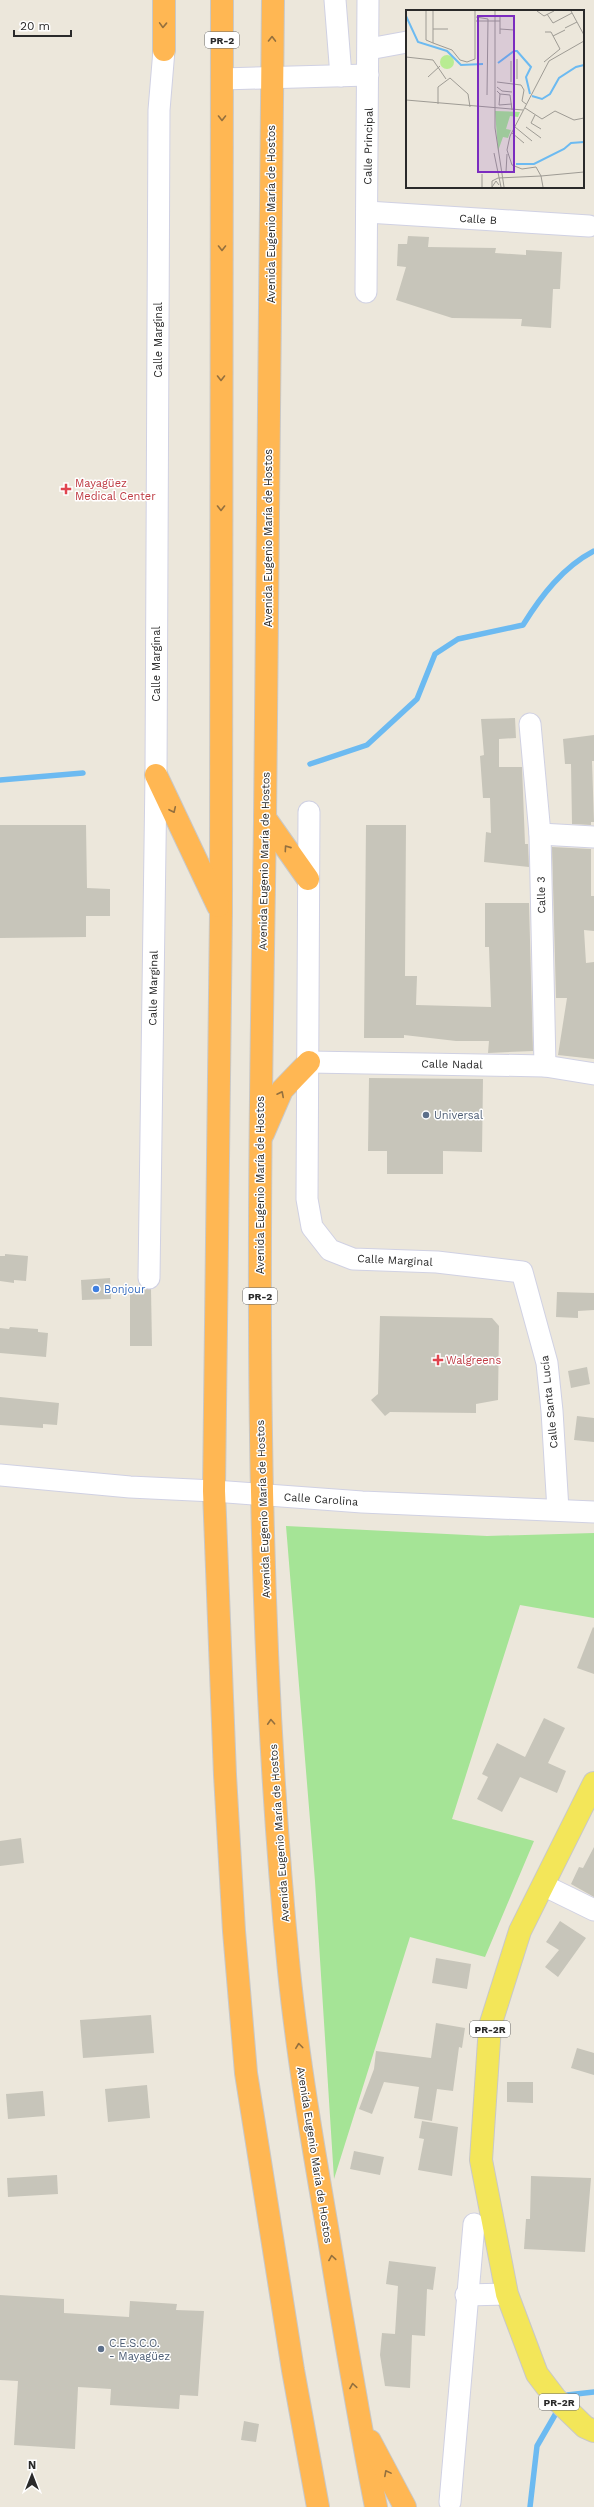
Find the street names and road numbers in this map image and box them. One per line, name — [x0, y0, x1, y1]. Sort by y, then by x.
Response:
road number: PR-2 — [205, 32, 239, 48]
street label: Calle Principal — [361, 107, 376, 185]
street label: Avenida Eugenio María de Hostos — [265, 125, 278, 303]
street label: Calle B — [459, 212, 497, 227]
street label: Calle Marginal — [152, 302, 165, 378]
street label: Avenida Eugenio María de Hostos — [262, 449, 275, 627]
street label: Calle Marginal — [150, 626, 163, 702]
street label: Avenida Eugenio María de Hostos — [256, 772, 273, 950]
street label: Calle 3 — [535, 876, 548, 914]
street label: Calle Marginal — [146, 950, 161, 1026]
street label: Calle Nadal — [421, 1057, 483, 1072]
street label: Avenida Eugenio María de Hostos — [254, 1096, 267, 1274]
street label: Calle Marginal — [357, 1252, 434, 1269]
road number: PR-2 — [243, 1288, 277, 1304]
street label: Calle Santa Lucía — [538, 1355, 561, 1449]
street label: Avenida Eugenio María de Hostos — [254, 1419, 273, 1598]
street label: Calle Carolina — [283, 1490, 359, 1509]
street label: Avenida Eugenio María de Hostos — [267, 1743, 292, 1922]
road number: PR-2R — [470, 2021, 510, 2037]
street label: Avenida Eugenio María de Hostos — [294, 2066, 335, 2244]
road number: PR-2R — [539, 2394, 579, 2410]

